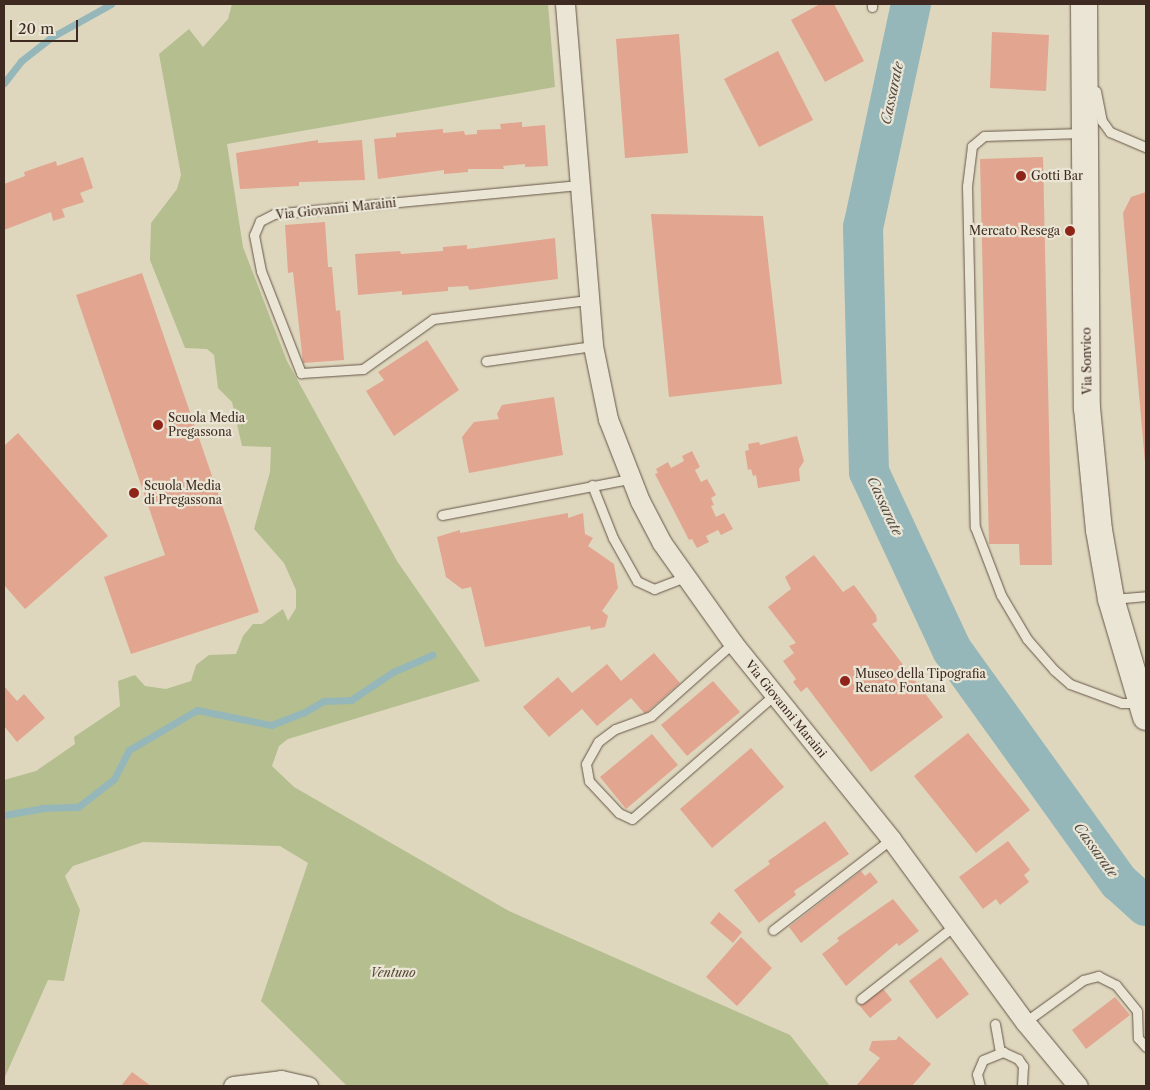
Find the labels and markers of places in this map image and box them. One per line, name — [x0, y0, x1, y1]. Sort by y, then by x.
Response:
place label: Gotti Bar — [1031, 169, 1083, 183]
marker: Gotti Bar — [1015, 170, 1027, 182]
place label: Mercato Resega — [969, 224, 1060, 238]
marker: Mercato Resega — [1064, 225, 1076, 237]
place label: Scuola Media Pregassona — [168, 411, 245, 439]
marker: Scuola Media Pregassona — [152, 419, 164, 431]
place label: Scuola Media di Pregassona — [144, 479, 222, 507]
marker: Scuola Media di Pregassona — [128, 487, 140, 499]
place label: Museo della Tipografia Renato Fontana — [855, 667, 986, 695]
marker: Museo della Tipografia Renato Fontana — [839, 675, 851, 687]

